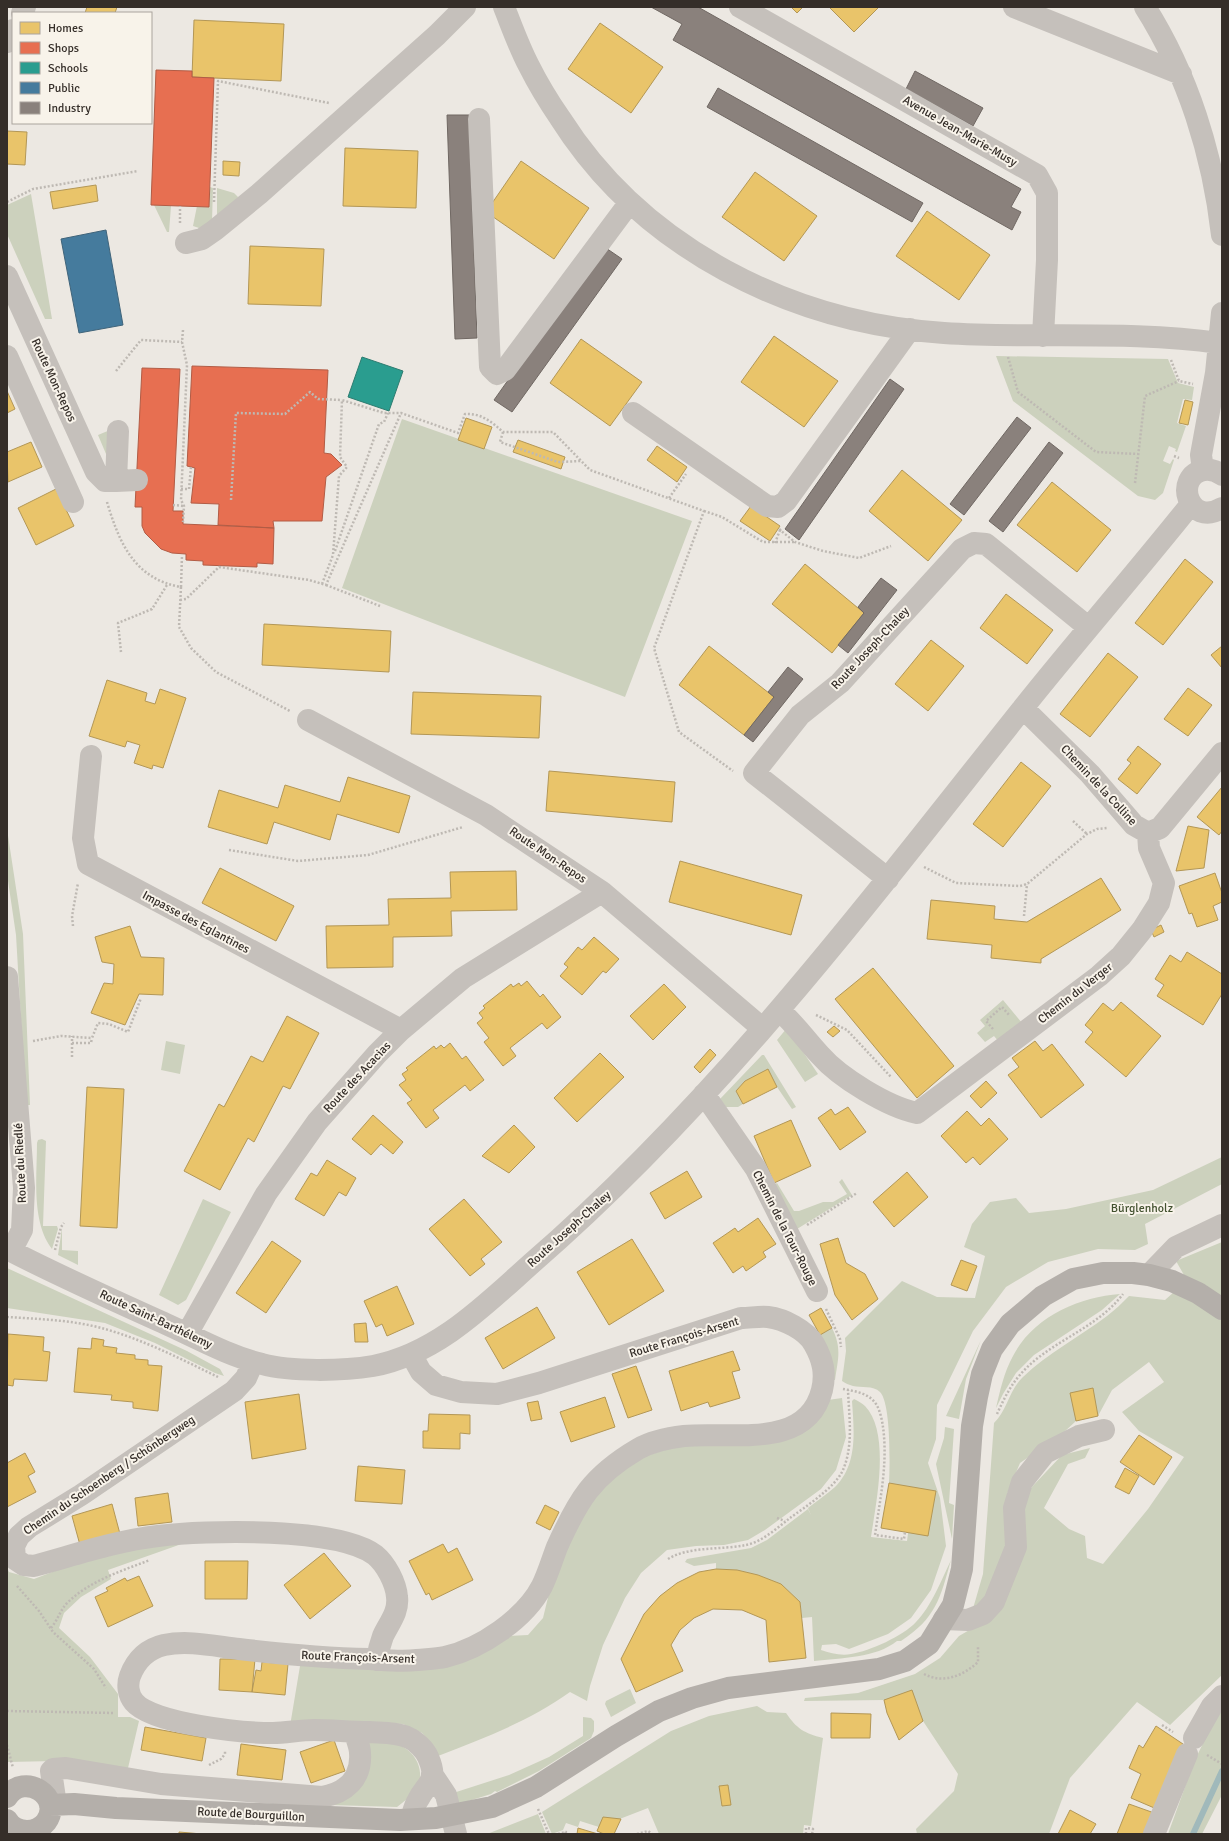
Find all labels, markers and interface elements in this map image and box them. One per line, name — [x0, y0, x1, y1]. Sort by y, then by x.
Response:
legend — [12, 12, 152, 124]
text: Homes — [48, 21, 83, 36]
text: Shops — [48, 41, 79, 56]
text: Schools — [48, 61, 88, 76]
text: Public — [48, 81, 80, 96]
street label: Avenue Jean-Marie-Musy — [900, 93, 1020, 170]
text: Industry — [48, 101, 91, 116]
street label: Route Mon-Repos — [28, 336, 79, 424]
street label: Route Joseph-Chaley — [828, 604, 913, 693]
street label: Chemin de la Colline — [1057, 742, 1140, 829]
street label: Route Mon-Repos — [506, 824, 589, 887]
street label: Impasse des Eglantines — [140, 888, 252, 957]
street label: Chemin du Verger — [1035, 959, 1116, 1027]
street label: Route des Acacias — [320, 1039, 394, 1116]
street label: Route du Riedlé — [11, 1122, 30, 1204]
street label: Chemin de la Tour-Rouge — [749, 1168, 820, 1288]
street label: Route Joseph-Chaley — [524, 1188, 615, 1271]
park label: Bürglenholz — [1111, 1201, 1173, 1216]
street label: Route Saint-Barthélemy — [97, 1287, 215, 1352]
street label: Route François-Arsent — [628, 1314, 741, 1361]
street label: Chemin du Schoenberg / Schönbergweg — [21, 1412, 198, 1539]
street label: Route François-Arsent — [301, 1648, 415, 1667]
street label: Route de Bourguillon — [197, 1804, 305, 1825]

